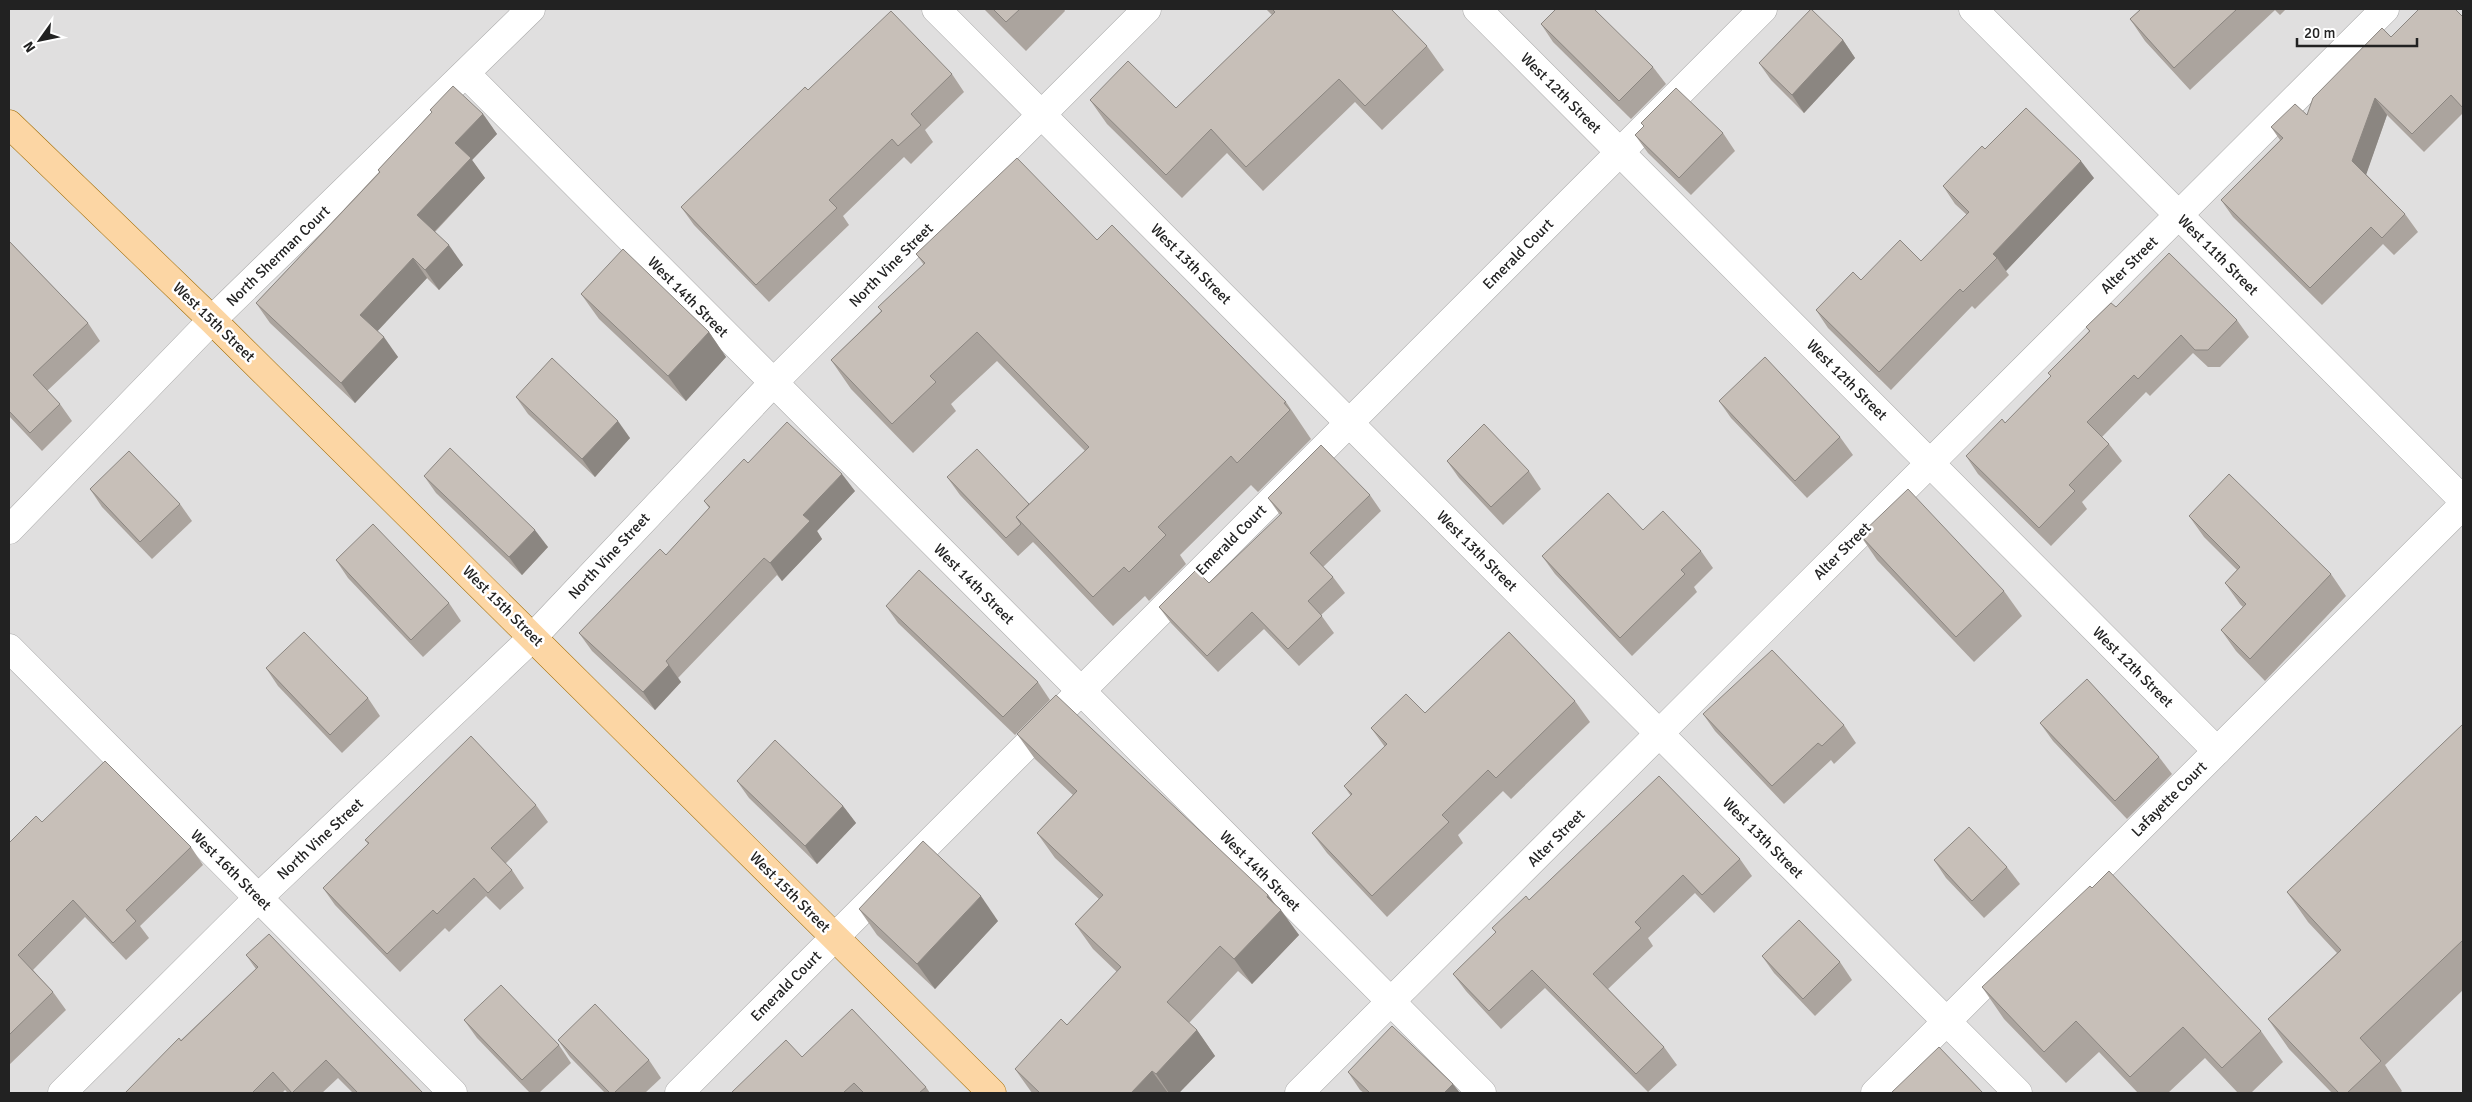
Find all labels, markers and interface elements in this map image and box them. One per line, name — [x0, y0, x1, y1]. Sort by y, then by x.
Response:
north arrow — [15, 15, 65, 65]
scale bar — [2297, 15, 2417, 47]
text: 20 m — [2304, 24, 2335, 42]
text: N — [20, 38, 39, 56]
street label: West 12th Street — [1517, 49, 1605, 137]
street label: North Sherman Court — [222, 202, 334, 310]
street label: West 11th Street — [2174, 211, 2262, 299]
street label: Emerald Court — [1479, 215, 1557, 293]
street label: North Vine Street — [845, 219, 937, 311]
street label: West 13th Street — [1147, 220, 1235, 308]
street label: Alter Street — [2097, 233, 2161, 297]
street label: West 14th Street — [644, 253, 732, 341]
street label: West 15th Street — [169, 278, 259, 366]
street label: West 12th Street — [1803, 336, 1891, 424]
street label: Emerald Court — [1192, 501, 1270, 579]
street label: West 13th Street — [1433, 507, 1521, 595]
street label: North Vine Street — [564, 509, 654, 603]
street label: Alter Street — [1810, 519, 1874, 583]
street label: West 14th Street — [930, 540, 1018, 628]
street label: West 15th Street — [459, 562, 547, 650]
street label: West 12th Street — [2089, 623, 2177, 711]
street label: Lafayette Court — [2128, 758, 2210, 840]
street label: North Vine Street — [273, 794, 367, 884]
street label: West 13th Street — [1719, 794, 1807, 882]
street label: Alter Street — [1524, 806, 1588, 870]
street label: West 16th Street — [187, 826, 275, 914]
street label: West 14th Street — [1216, 827, 1304, 915]
street label: West 15th Street — [746, 848, 834, 936]
street label: Emerald Court — [747, 947, 825, 1025]

